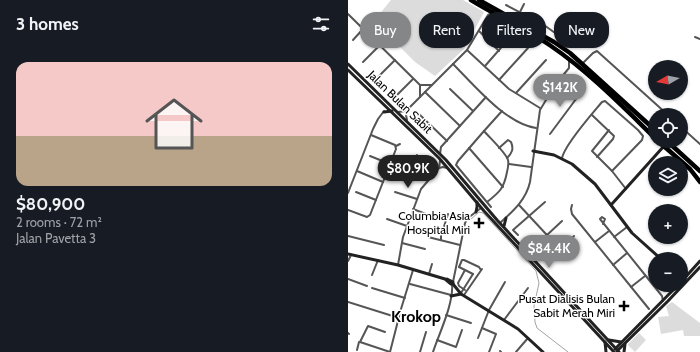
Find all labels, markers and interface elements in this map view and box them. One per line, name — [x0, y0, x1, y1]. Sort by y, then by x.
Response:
chip: Buy — [360, 12, 411, 48]
chip: Rent — [419, 12, 474, 48]
chip: Filters — [482, 12, 546, 48]
chip: New — [554, 12, 609, 48]
icon: filters — [310, 13, 332, 35]
text: 3 homes — [16, 14, 79, 34]
north arrow — [648, 60, 688, 100]
map controls — [648, 60, 688, 292]
street label: Jalan Bulan Sabit — [364, 66, 436, 136]
pin: $142K — [532, 74, 588, 108]
text: $142K — [542, 79, 578, 95]
icon: home — [138, 88, 210, 160]
button: locate — [648, 108, 688, 148]
pin: $80.9K — [375, 155, 441, 189]
button: layers — [648, 156, 688, 196]
text: $80.9K — [387, 160, 429, 176]
text: $80,900 — [16, 194, 85, 214]
button: + — [648, 204, 688, 244]
place label: Columbia Asia Hospital Miri — [398, 208, 470, 237]
text: 2 rooms · 72 m² — [16, 214, 102, 230]
marker: Columbia Asia Hospital Miri — [473, 217, 485, 229]
text: Jalan Pavetta 3 — [16, 230, 96, 246]
pin: $84.4K — [516, 235, 582, 269]
text: $84.4K — [528, 240, 570, 256]
button: − — [648, 252, 688, 292]
place label: Pusat Dialisis Bulan Sabit Merah Miri — [518, 291, 615, 320]
marker: Pusat Dialisis Bulan Sabit Merah Miri — [618, 300, 630, 312]
district label: Krokop — [391, 307, 441, 326]

